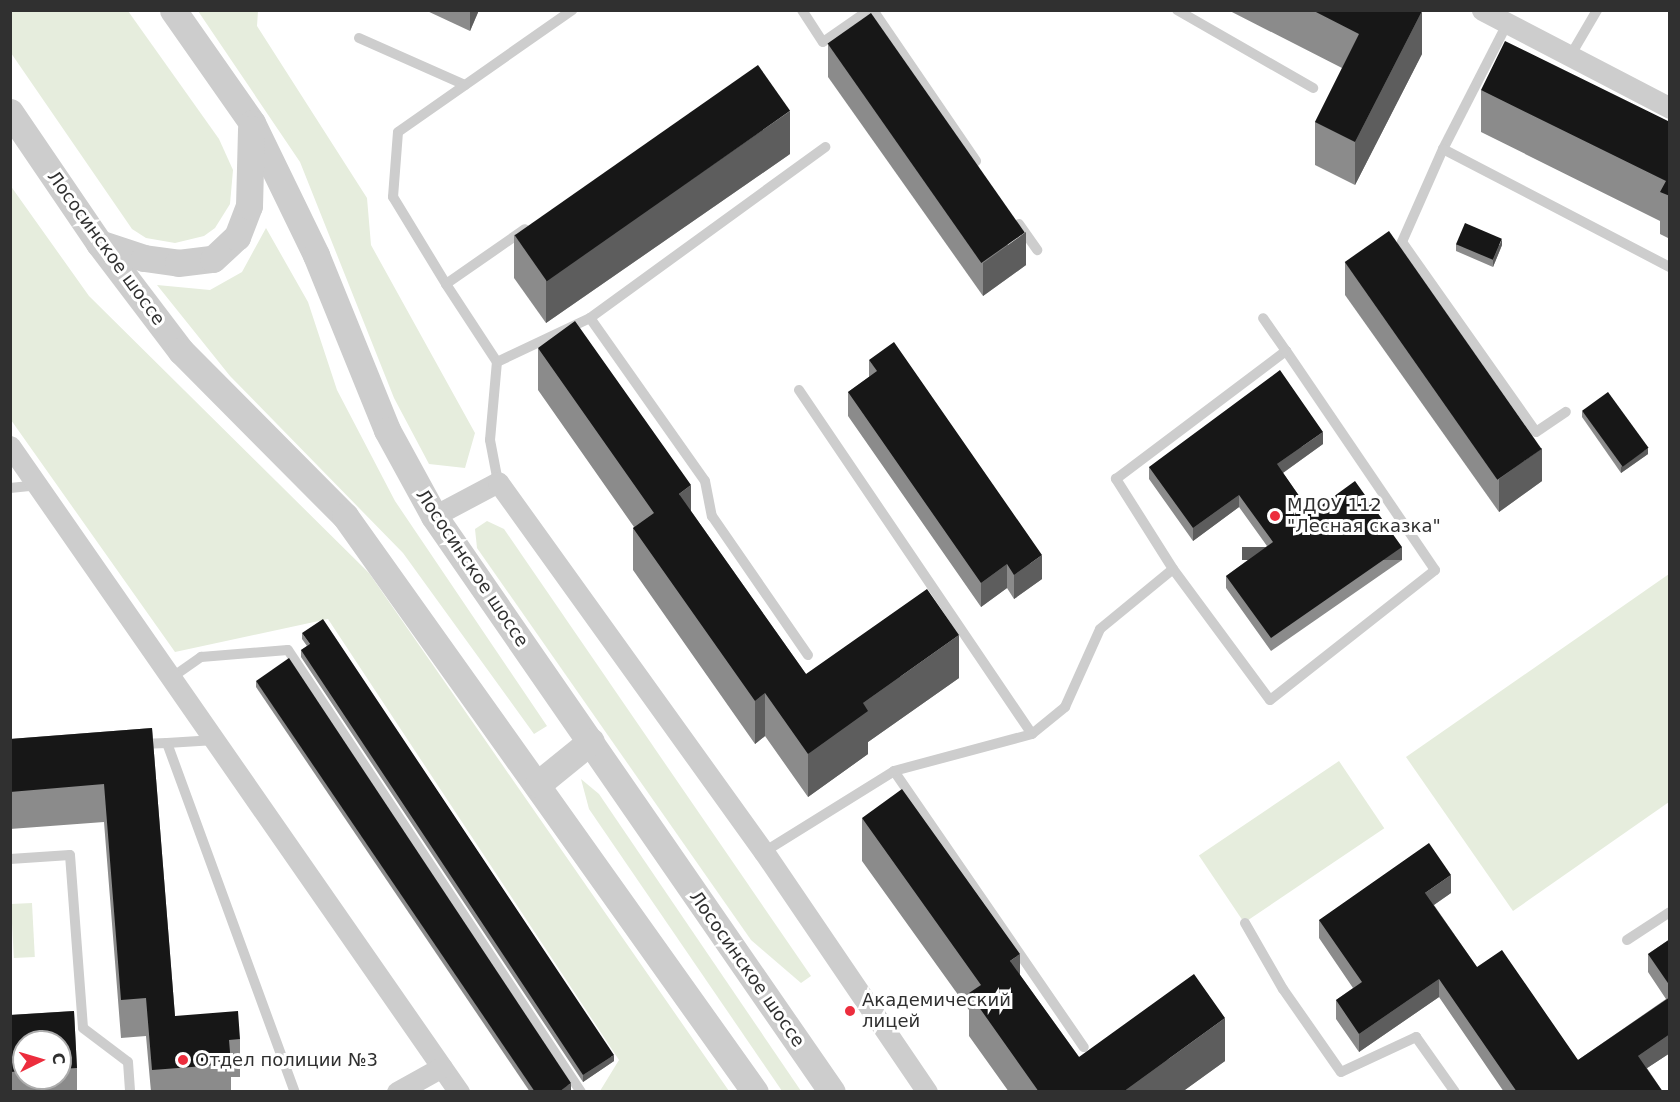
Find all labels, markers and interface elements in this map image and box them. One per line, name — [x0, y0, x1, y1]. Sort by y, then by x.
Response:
street label: Лососинское шоссе — [43, 167, 169, 329]
street label: Лососинское шоссе — [411, 485, 533, 651]
place label: МДОУ 112 "Лесная сказка" — [1287, 495, 1441, 538]
marker: МДОУ 112 "Лесная сказка" — [1268, 509, 1282, 523]
street label: Лососинское шоссе — [685, 887, 809, 1051]
place label: Академический лицей — [862, 990, 1011, 1032]
marker: Академический лицей — [843, 1004, 857, 1018]
north arrow — [12, 1030, 72, 1090]
place label: Отдел полиции №3 — [195, 1049, 378, 1071]
text: С — [48, 1052, 68, 1065]
marker: Отдел полиции №3 — [176, 1053, 190, 1067]

